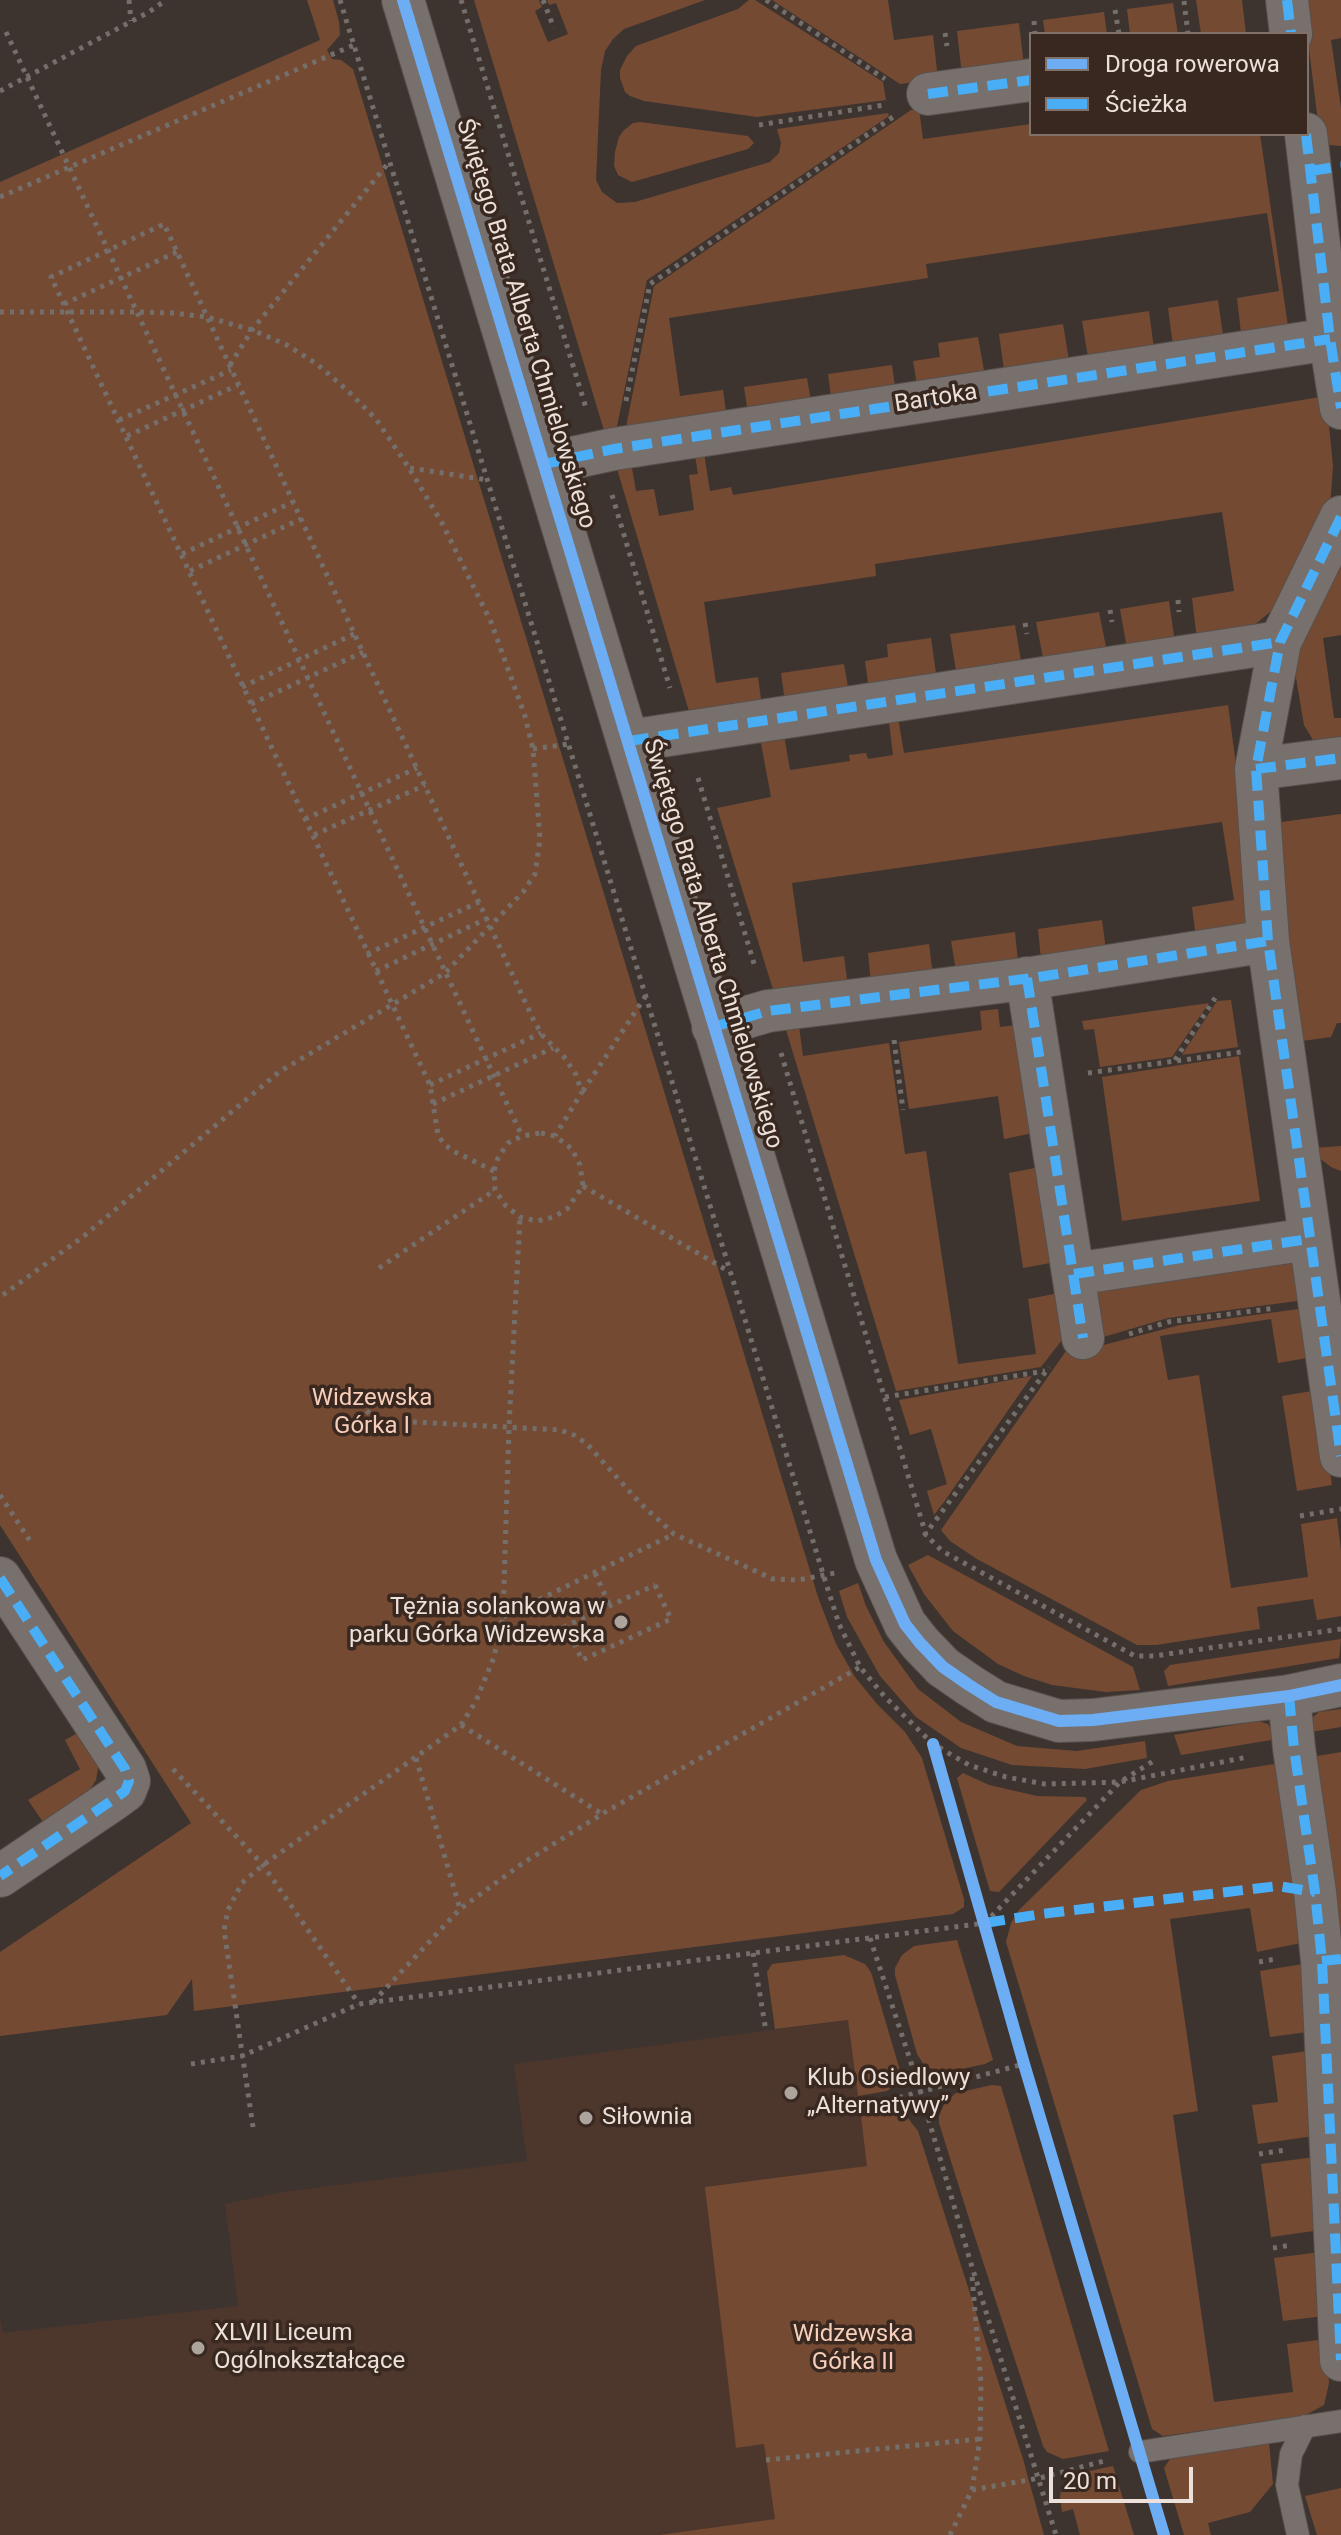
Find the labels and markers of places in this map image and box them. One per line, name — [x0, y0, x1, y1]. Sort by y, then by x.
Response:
place label: Tężnia solankowa w parku Górka Widzewska — [349, 1594, 605, 1650]
marker: Tężnia solankowa w parku Górka Widzewska — [612, 1613, 630, 1631]
place label: Klub Osiedlowy „Alternatywy” — [807, 2065, 970, 2121]
marker: Klub Osiedlowy „Alternatywy” — [782, 2084, 800, 2102]
place label: Siłownia — [602, 2104, 692, 2132]
marker: Siłownia — [577, 2109, 595, 2127]
place label: XLVII Liceum Ogólnokształcące — [214, 2320, 405, 2376]
marker: XLVII Liceum Ogólnokształcące — [189, 2339, 207, 2357]

